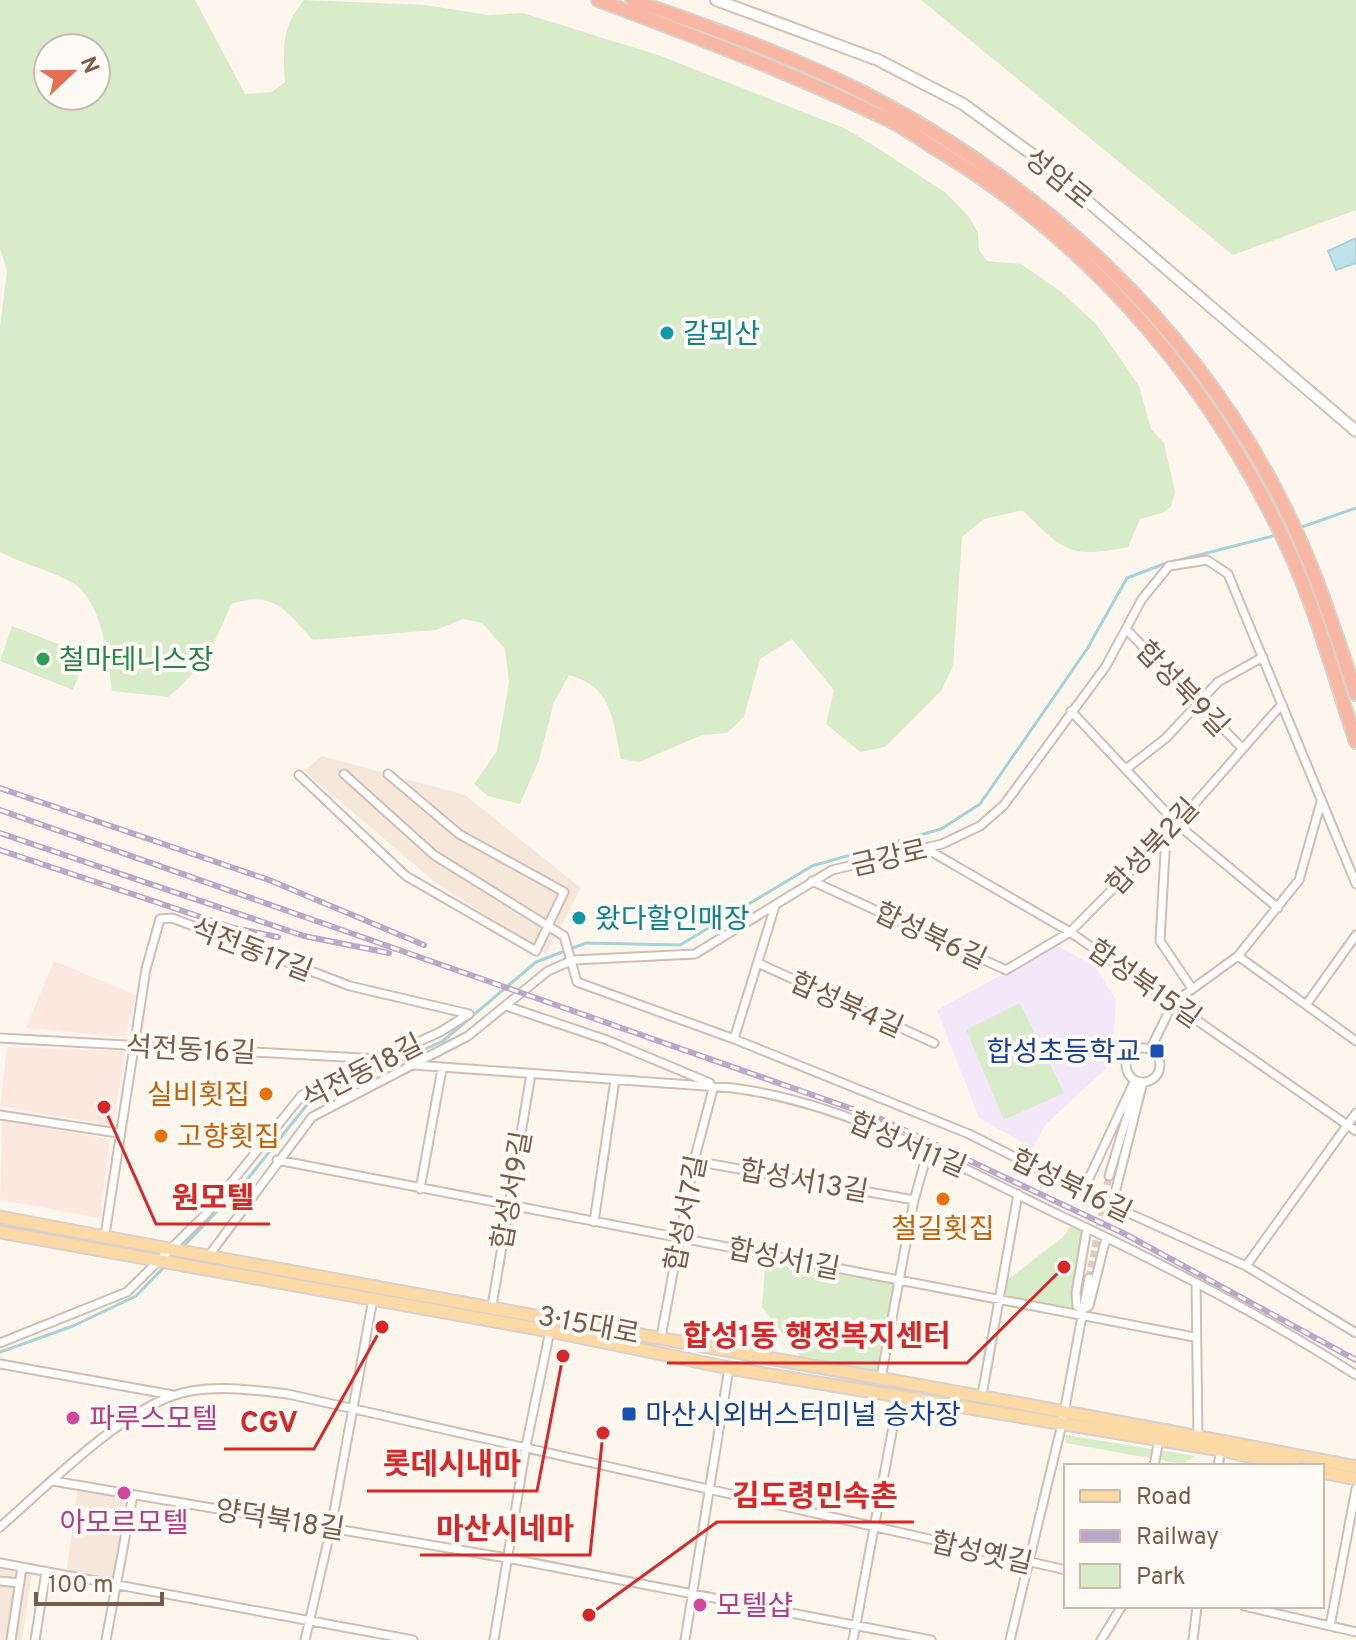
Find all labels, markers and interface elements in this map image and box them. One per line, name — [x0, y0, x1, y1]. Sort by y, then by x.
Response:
north arrow — [32, 32, 112, 112]
text: N — [73, 53, 104, 78]
street label: 성암로 — [1016, 142, 1098, 219]
place label: 갈뫼산 — [683, 318, 760, 354]
marker: 갈뫼산 — [658, 324, 676, 342]
street label: 합성북9길 — [1126, 635, 1235, 746]
place label: 철마테니스장 — [59, 644, 214, 680]
marker: 철마테니스장 — [34, 650, 52, 668]
street label: 합성북2길 — [1100, 792, 1208, 904]
street label: 금강로 — [848, 834, 931, 886]
street label: 합성북6길 — [868, 896, 992, 979]
place label: 왔다할인매장 — [595, 903, 750, 939]
marker: 왔다할인매장 — [570, 909, 588, 927]
street label: 석전동17길 — [185, 912, 317, 992]
street label: 합성북15길 — [1079, 933, 1207, 1038]
street label: 합성북4길 — [783, 966, 908, 1048]
street label: 석전동18길 — [297, 1028, 430, 1119]
street label: 석전동16길 — [125, 1031, 257, 1073]
place label: 합성초등학교 — [986, 1036, 1141, 1072]
marker: 합성초등학교 — [1148, 1042, 1166, 1060]
place label: 실비횟집 — [147, 1079, 250, 1115]
marker: 실비횟집 — [257, 1085, 275, 1103]
street label: 합성서11길 — [843, 1106, 971, 1188]
place label: 고향횟집 — [177, 1121, 280, 1157]
marker: 고향횟집 — [152, 1127, 170, 1145]
street label: 합성서9길 — [486, 1128, 542, 1253]
street label: 합성북16길 — [1004, 1143, 1137, 1232]
street label: 합성서7길 — [659, 1152, 717, 1275]
street label: 합성서13길 — [736, 1154, 871, 1212]
callout: 원모텔 — [156, 1170, 270, 1224]
text: 원모텔 — [172, 1182, 254, 1219]
marker: 철길횟집 — [934, 1190, 952, 1208]
place label: 철길횟집 — [891, 1213, 995, 1249]
street label: 합성서1길 — [724, 1232, 843, 1289]
street label: 3·15대로 — [535, 1300, 642, 1354]
callout: 합성1동 행정복지센터 — [667, 1309, 967, 1363]
text: 합성1동 행정복지센터 — [683, 1320, 951, 1357]
callout: CGV — [224, 1395, 314, 1449]
place label: 마산시외버스터미널 승차장 — [645, 1399, 961, 1435]
place label: 파루스모텔 — [89, 1403, 218, 1439]
marker: 마산시외버스터미널 승차장 — [620, 1405, 638, 1423]
text: CGV — [240, 1406, 298, 1443]
marker: 파루스모텔 — [64, 1409, 82, 1427]
callout: 롯데시내마 — [367, 1437, 537, 1491]
text: 롯데시내마 — [383, 1448, 521, 1485]
legend — [1064, 1464, 1324, 1608]
callout: 김도령민속촌 — [717, 1468, 914, 1522]
text: 김도령민속촌 — [732, 1480, 898, 1517]
text: Road — [1136, 1483, 1192, 1513]
marker: 아모르모텔 — [115, 1484, 133, 1502]
street label: 양덕북18길 — [212, 1494, 347, 1550]
callout: 마산시네마 — [420, 1501, 590, 1555]
place label: 아모르모텔 — [60, 1507, 188, 1543]
text: 마산시네마 — [436, 1513, 574, 1550]
text: Railway — [1136, 1523, 1219, 1553]
street label: 합성옛길 — [927, 1526, 1036, 1584]
scale bar — [36, 1556, 162, 1606]
text: Park — [1136, 1563, 1186, 1593]
text: 100 m — [48, 1571, 114, 1601]
place label: 모텔샵 — [716, 1590, 793, 1626]
marker: 모텔샵 — [691, 1596, 709, 1614]

